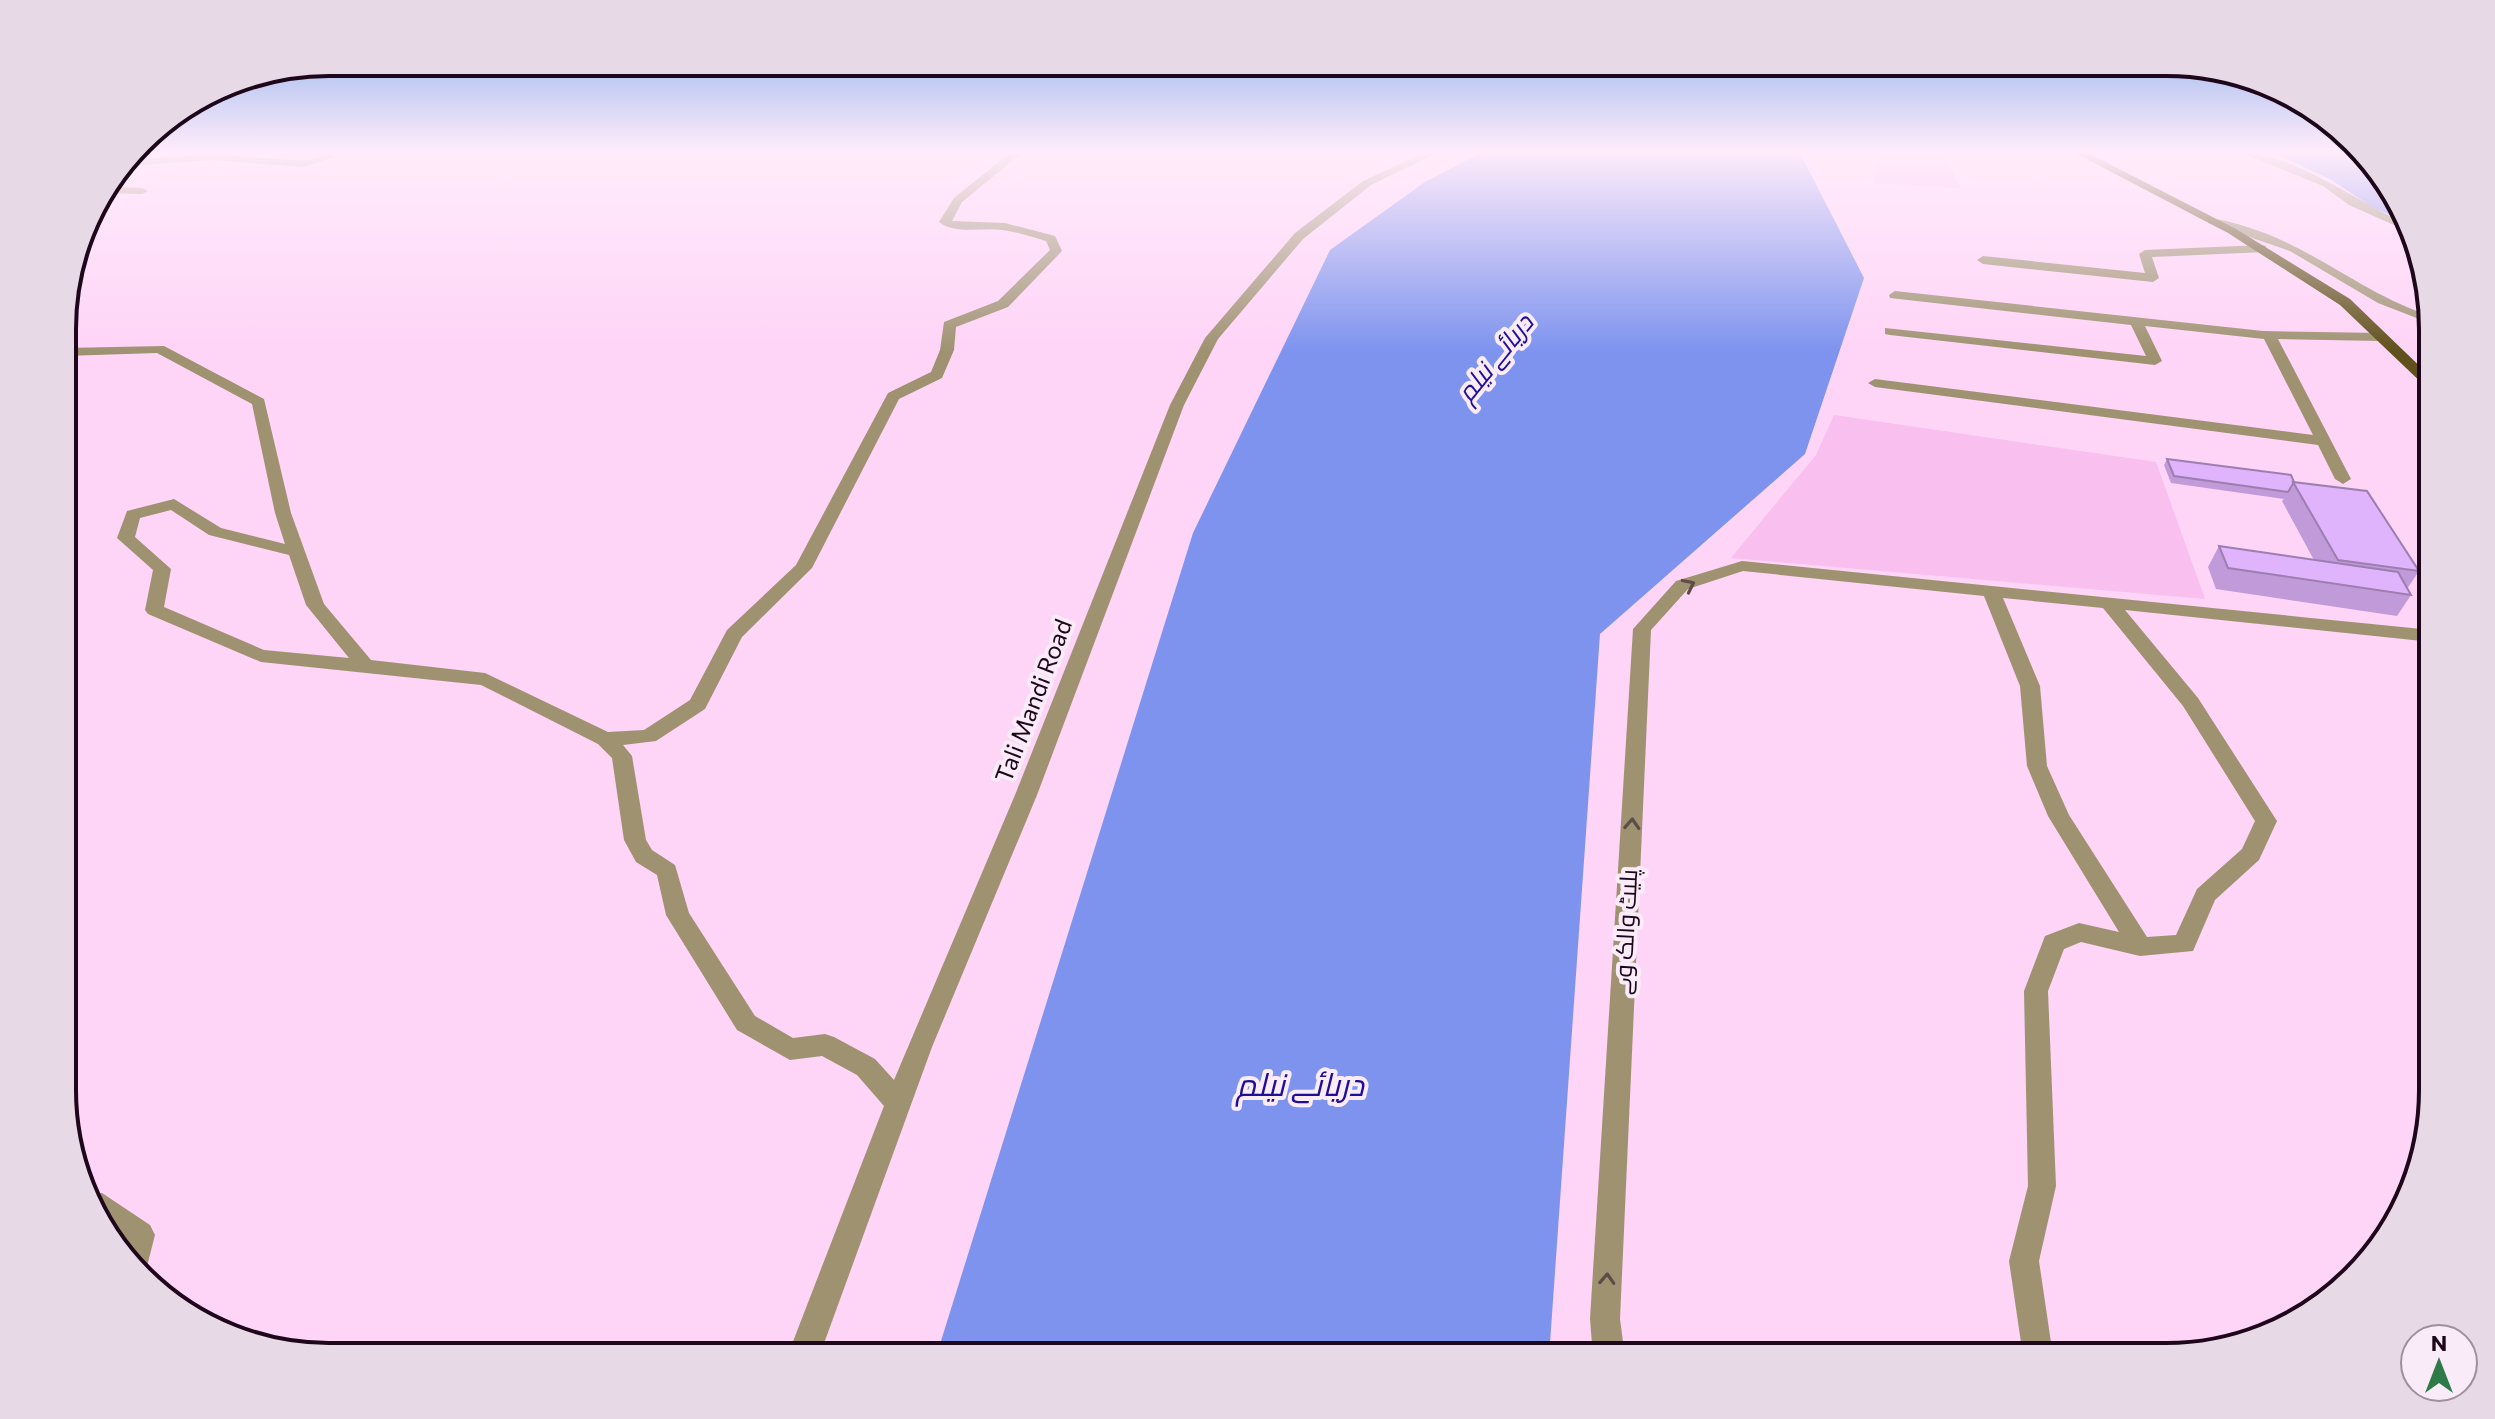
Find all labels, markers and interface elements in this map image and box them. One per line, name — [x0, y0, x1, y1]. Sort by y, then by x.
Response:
water label: دریائے نیلم — [1448, 306, 1543, 411]
one-way arrow — [1681, 579, 1695, 595]
street label: Tali Mandi Road — [988, 615, 1077, 786]
one-way arrow — [1623, 817, 1640, 830]
street label: پلیٹ والک وے — [1607, 868, 1645, 996]
water label: دریائے نیلم — [1235, 1063, 1366, 1107]
one-way arrow — [1598, 1272, 1615, 1285]
north arrow — [2399, 1323, 2479, 1403]
text: N — [2431, 1329, 2447, 1356]

